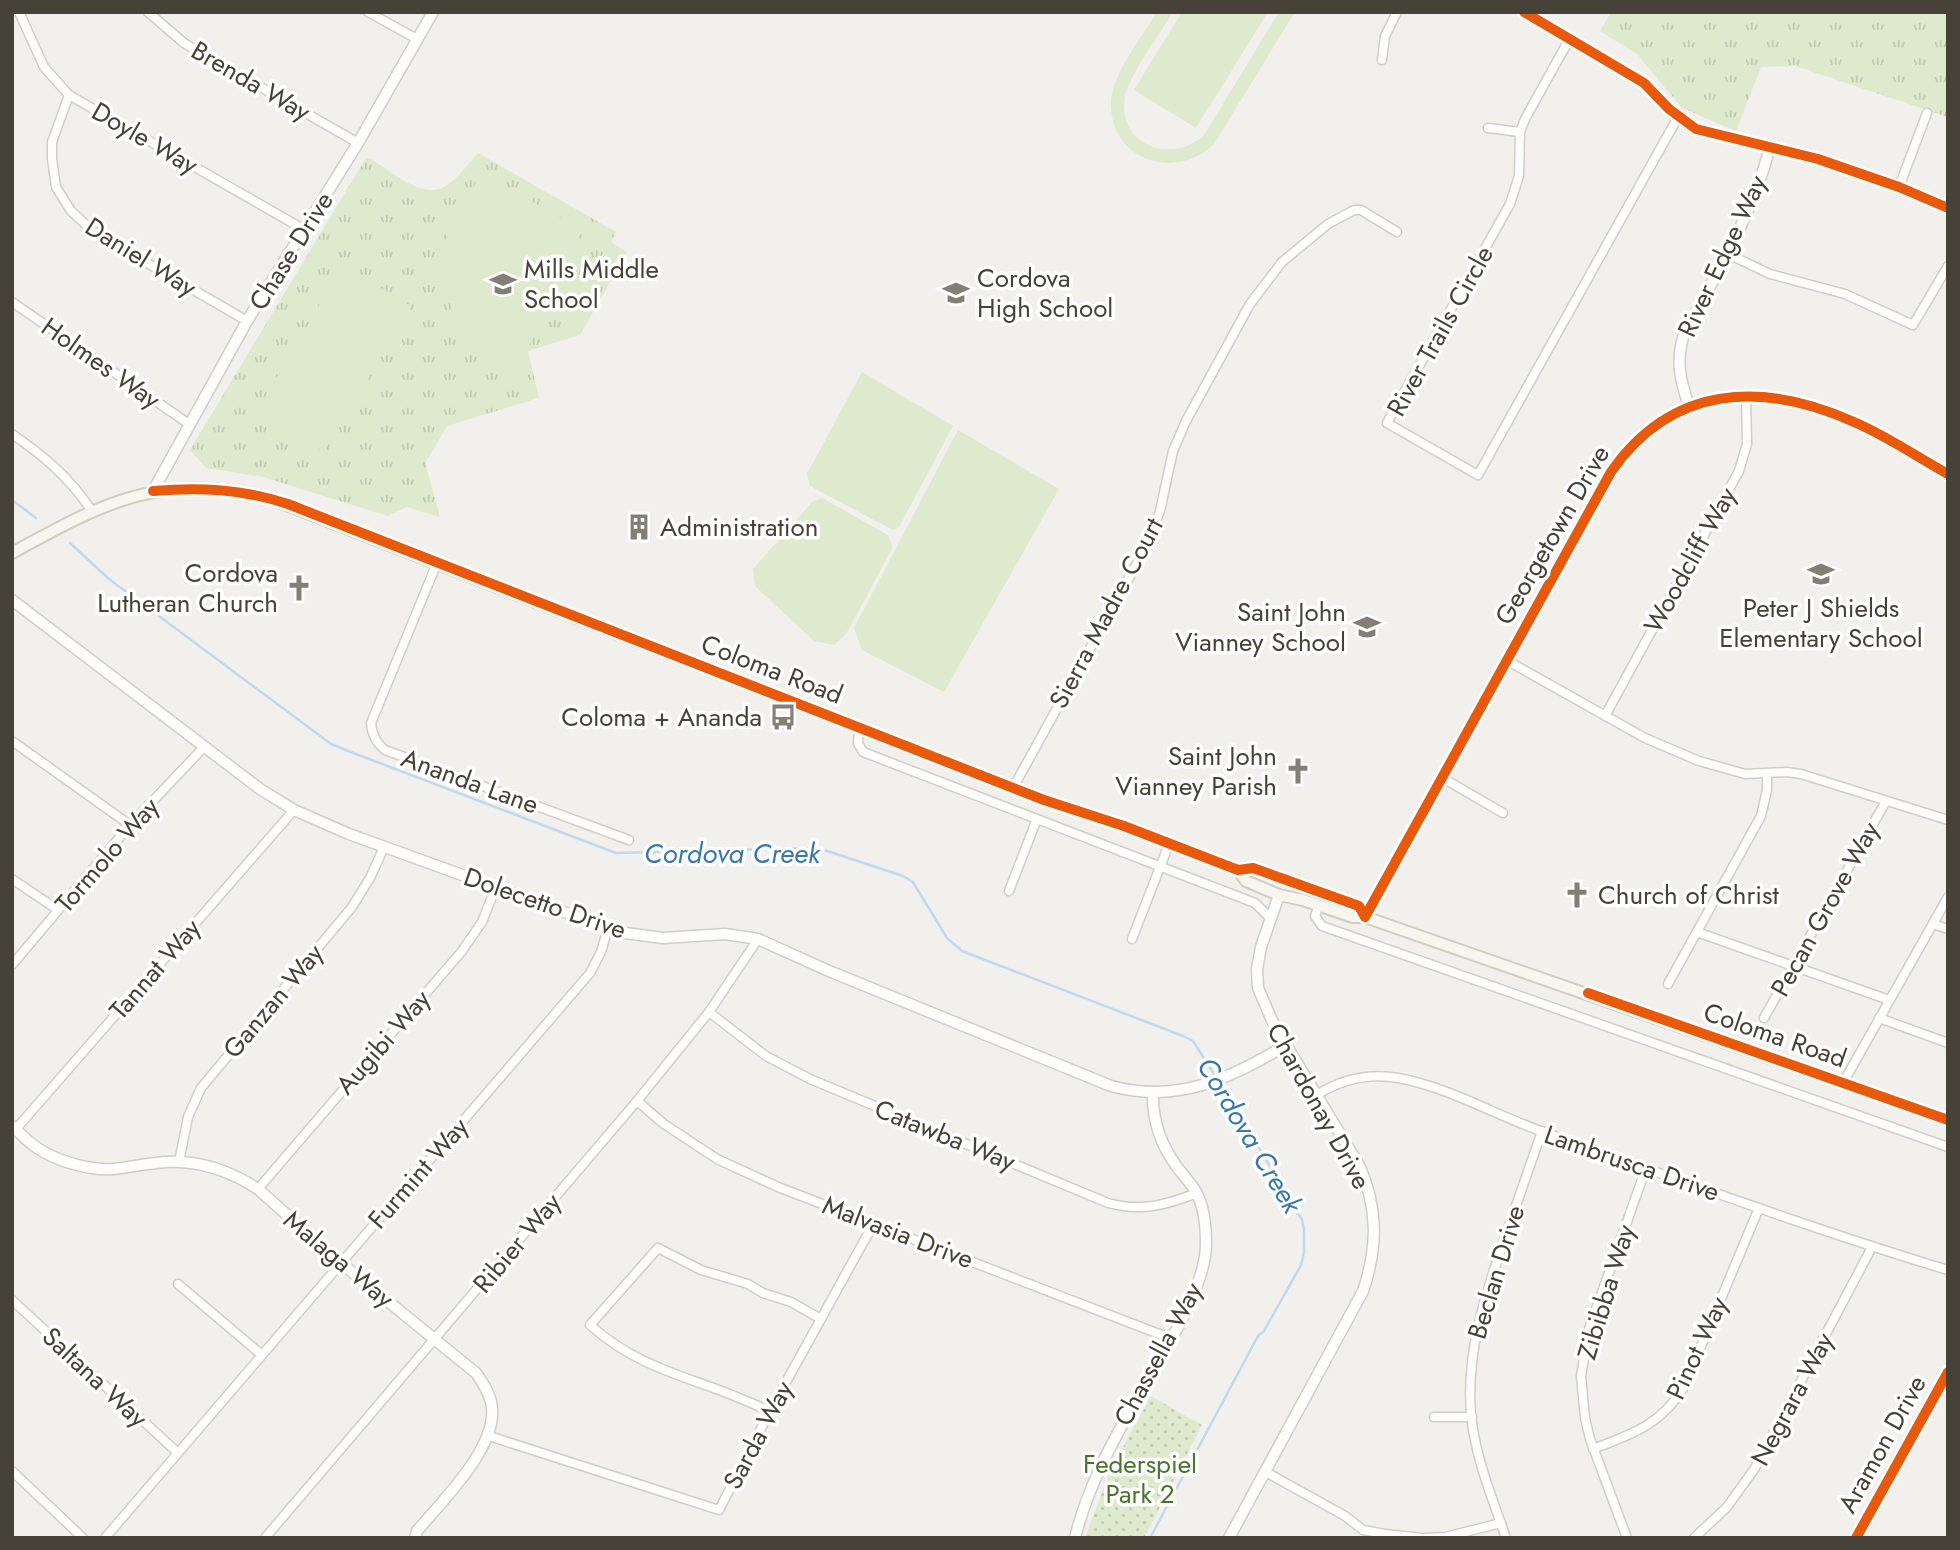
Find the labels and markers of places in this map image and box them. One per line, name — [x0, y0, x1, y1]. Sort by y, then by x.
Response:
place label: Mills Middle School — [524, 250, 659, 318]
place label: Cordova High School — [977, 259, 1113, 327]
school or university icon: Mills Middle School — [488, 269, 518, 299]
school or university icon: Cordova High School — [941, 278, 971, 308]
place label: Administration — [660, 508, 818, 546]
building icon: Administration — [624, 512, 654, 542]
place label: Cordova Lutheran Church — [97, 554, 278, 622]
school or university icon: Peter J Shields Elementary School — [1806, 559, 1836, 589]
church icon: Cordova Lutheran Church — [284, 573, 314, 603]
place label: Peter J Shields Elementary School — [1719, 589, 1923, 657]
place label: Saint John Vianney School — [1175, 593, 1346, 661]
school or university icon: Saint John Vianney School — [1352, 612, 1382, 642]
place label: Coloma + Ananda — [561, 698, 762, 736]
bus stop icon: Coloma + Ananda — [768, 702, 798, 732]
place label: Saint John Vianney Parish — [1115, 737, 1277, 805]
church icon: Saint John Vianney Parish — [1283, 756, 1313, 786]
place label: Church of Christ — [1598, 876, 1780, 914]
church icon: Church of Christ — [1562, 880, 1592, 910]

